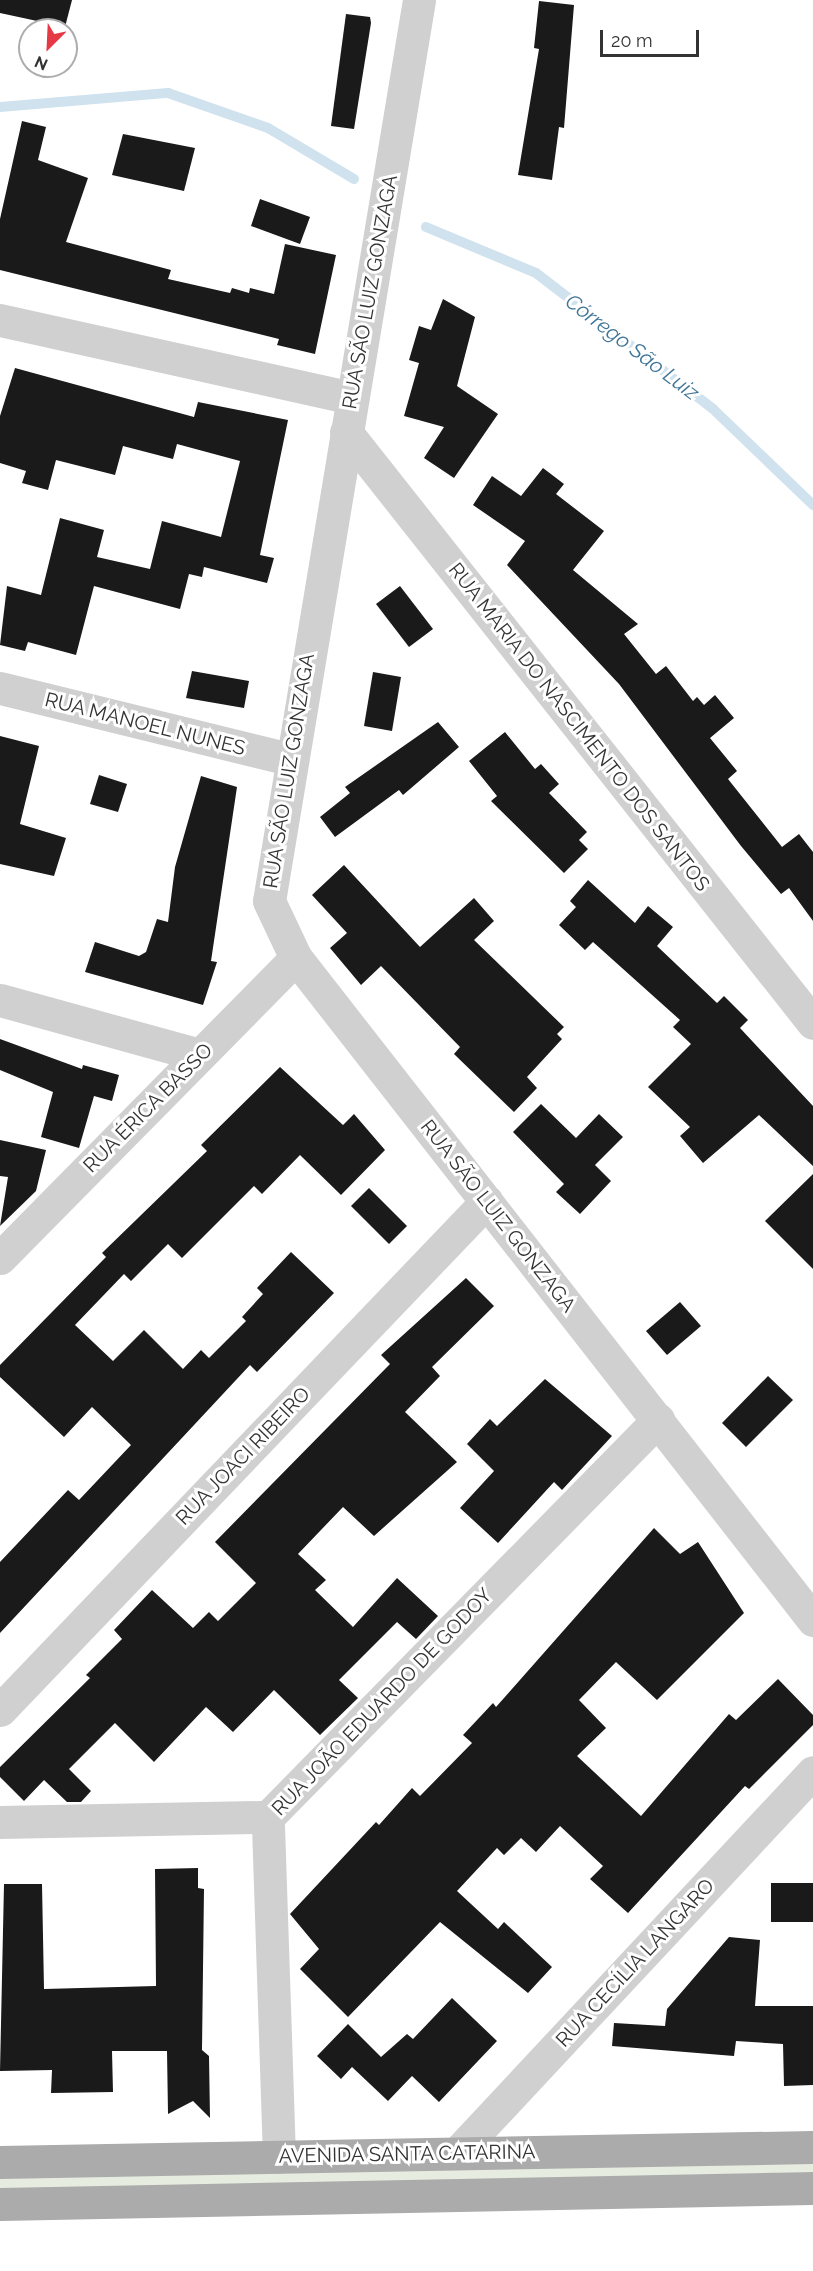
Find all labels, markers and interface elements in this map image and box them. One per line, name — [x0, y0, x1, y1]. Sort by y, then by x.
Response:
north arrow — [18, 18, 78, 78]
scale bar — [603, 18, 702, 56]
text: 20 m — [611, 30, 653, 51]
text: N — [32, 52, 51, 74]
street label: RUA SÃO LUIZ GONZAGA — [338, 173, 402, 411]
water label: Córrego São Luiz — [560, 289, 704, 405]
street label: RUA MARIA DO NASCIMENTO DOS SANTOS — [443, 558, 715, 896]
street label: RUA SÃO LUIZ GONZAGA — [259, 652, 319, 890]
street label: RUA MANOEL NUNES — [42, 687, 248, 761]
street label: RUA ÉRICA BASSO — [78, 1038, 218, 1178]
street label: RUA SÃO LUIZ GONZAGA — [415, 1115, 581, 1317]
street label: RUA JOACI RIBEIRO — [171, 1382, 315, 1530]
street label: RUA JOÃO EDUARDO DE GODOY — [266, 1583, 498, 1821]
street label: RUA CECÍLIA LANGARO — [550, 1874, 720, 2052]
street label: AVENIDA SANTA CATARINA — [278, 2140, 536, 2168]

